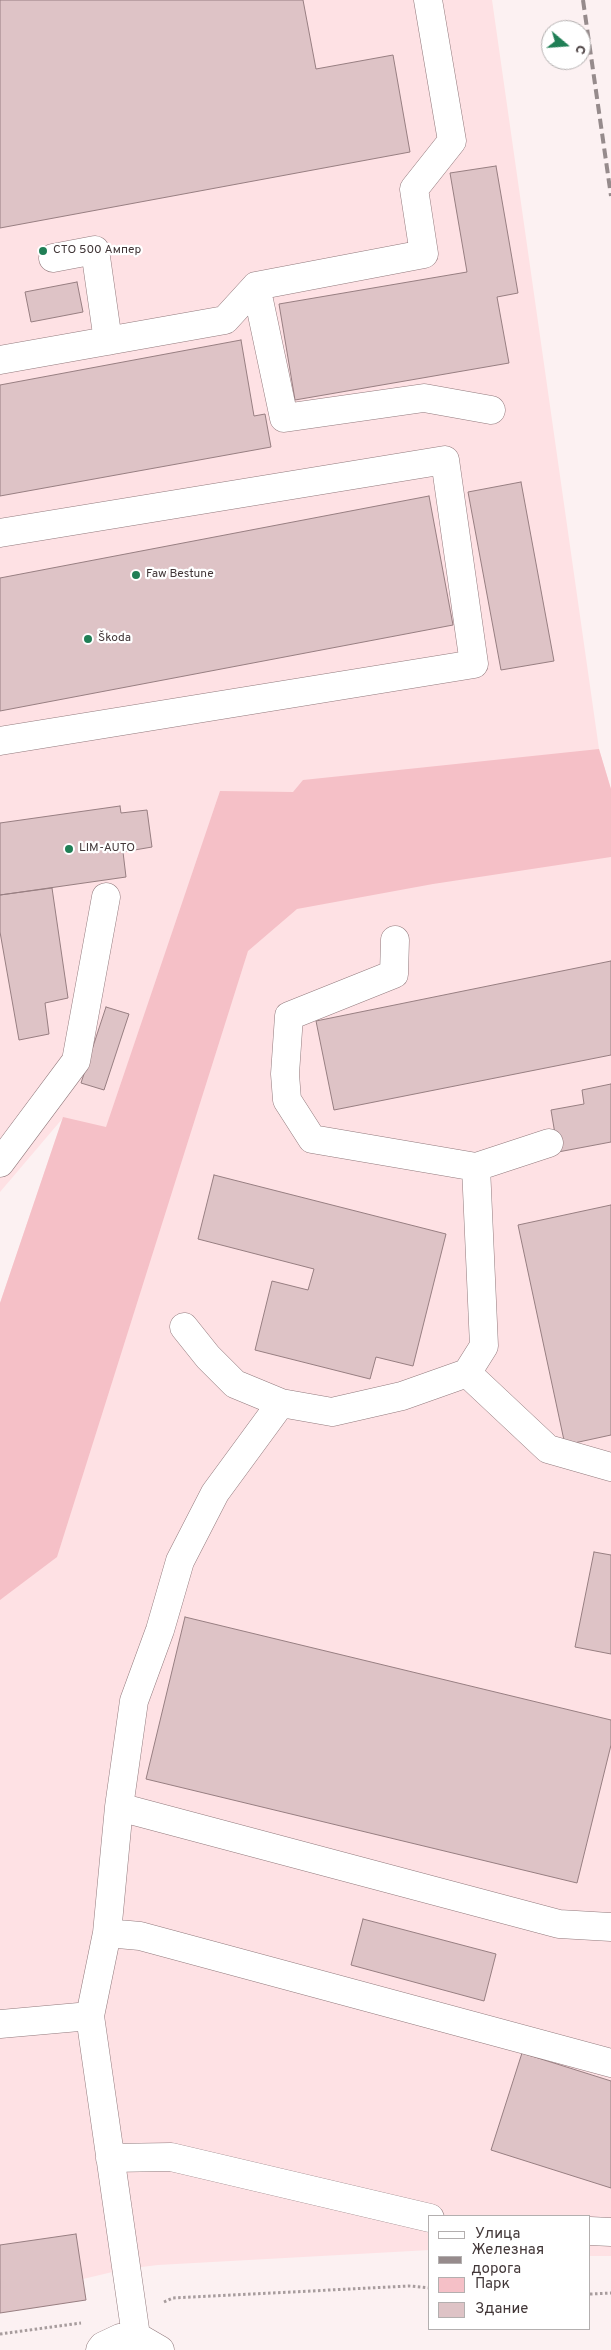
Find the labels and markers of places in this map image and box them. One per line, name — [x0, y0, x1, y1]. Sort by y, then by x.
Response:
place label: СТО 500 Ампер — [53, 244, 141, 258]
marker: СТО 500 Ампер — [37, 245, 49, 257]
place label: Faw Bestune — [146, 568, 214, 582]
marker: Faw Bestune — [130, 569, 142, 581]
place label: Škoda — [98, 632, 131, 646]
marker: Škoda — [82, 633, 94, 645]
place label: LIM-AUTO — [79, 842, 135, 856]
marker: LIM-AUTO — [63, 843, 75, 855]

